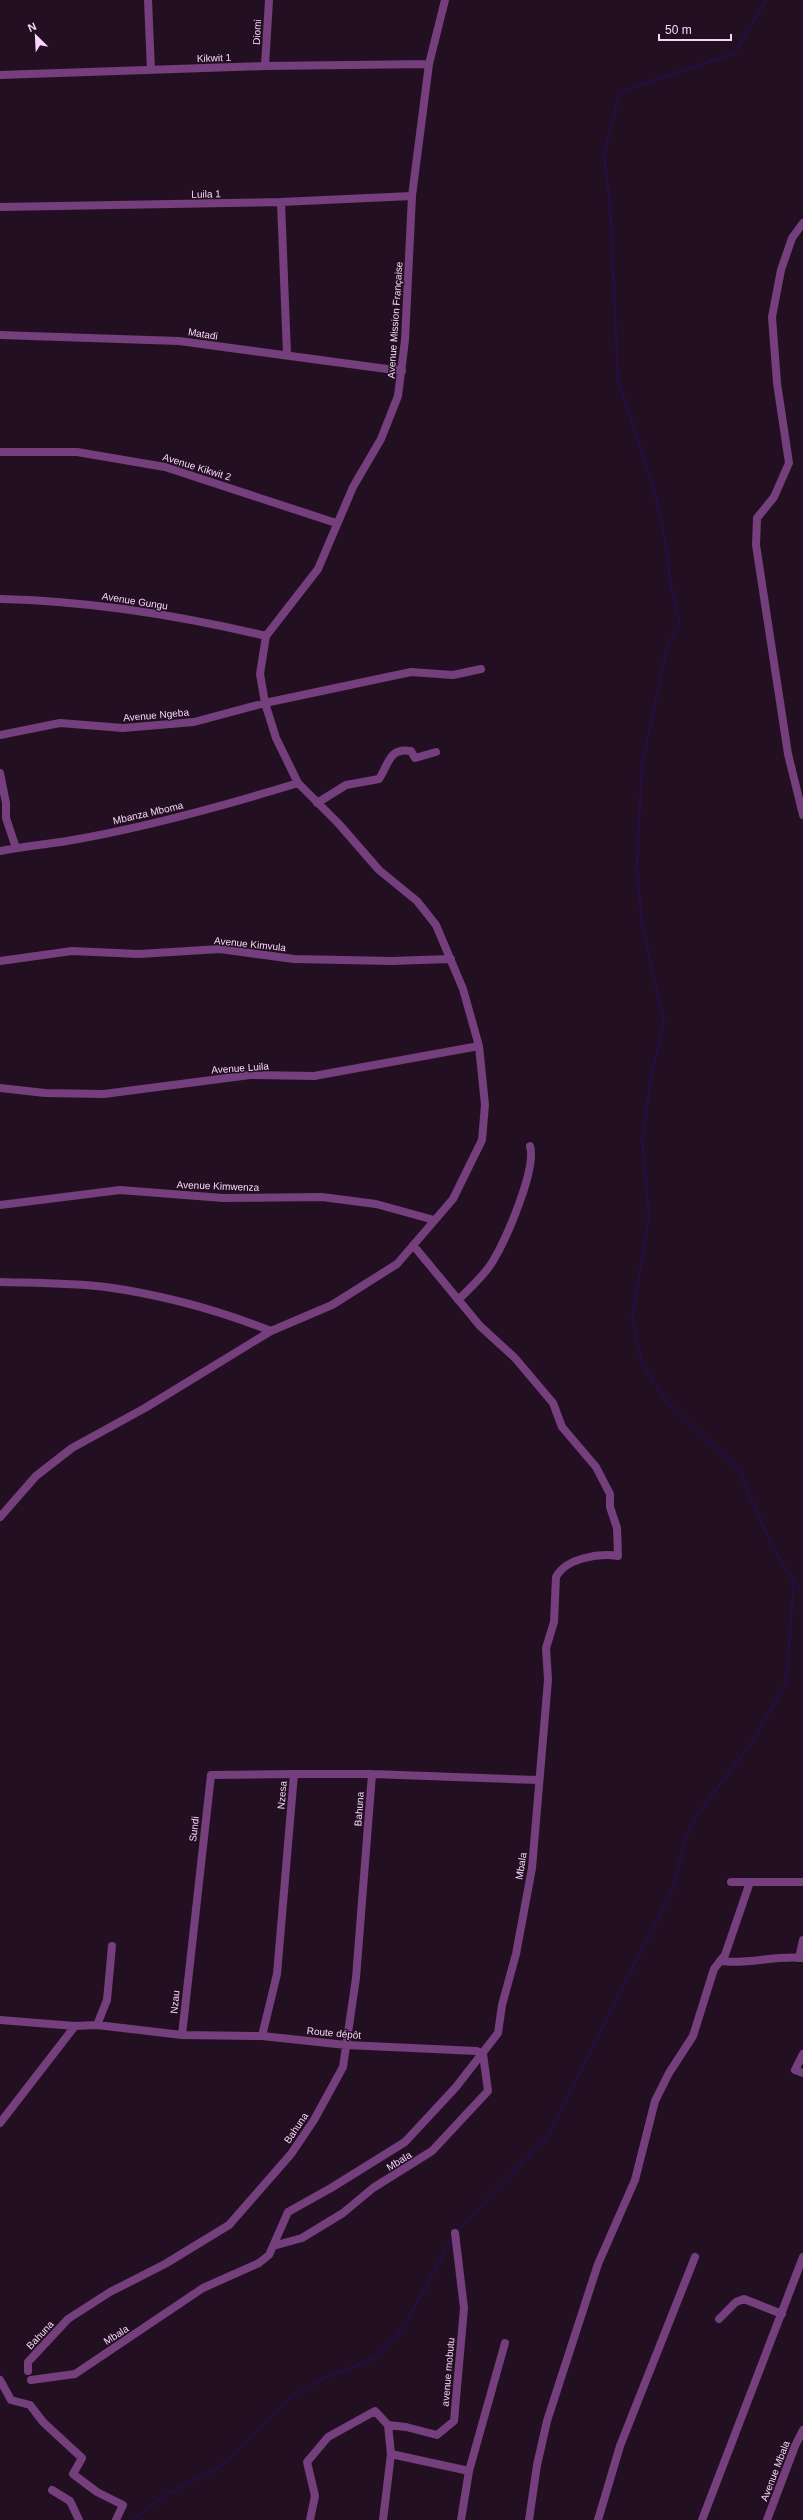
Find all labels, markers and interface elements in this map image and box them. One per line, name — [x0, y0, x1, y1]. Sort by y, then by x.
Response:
north arrow — [16, 16, 56, 56]
scale bar — [659, 16, 731, 42]
street label: Diomi — [251, 19, 263, 45]
text: N — [26, 20, 38, 34]
text: 50 m — [665, 23, 692, 37]
street label: Kikwit 1 — [197, 52, 232, 64]
street label: Luila 1 — [191, 188, 221, 200]
street label: Avenue Mission Française — [385, 261, 405, 379]
street label: Matadi — [187, 326, 219, 342]
street label: Avenue Kikwit 2 — [161, 451, 233, 483]
street label: Avenue Gungu — [101, 590, 169, 612]
street label: Avenue Ngeba — [123, 707, 190, 723]
street label: Mbanza Mboma — [112, 799, 185, 826]
street label: Avenue Kimvula — [214, 935, 287, 953]
street label: Avenue Luila — [211, 1060, 270, 1075]
street label: Avenue Kimwenza — [177, 1179, 260, 1193]
street label: Nzesa — [275, 1780, 289, 1810]
street label: Bahuna — [352, 1791, 366, 1827]
street label: Sundi — [187, 1816, 201, 1842]
street label: Mbala — [513, 1851, 529, 1880]
street label: Nzau — [168, 1990, 182, 2014]
street label: Route dépôt — [306, 2025, 362, 2041]
street label: Bahuna — [282, 2110, 310, 2145]
street label: Mbala — [385, 2149, 414, 2173]
street label: Bahuna — [24, 2318, 56, 2351]
street label: Mbala — [102, 2323, 131, 2347]
street label: avenue mobutu — [440, 2337, 456, 2407]
street label: Avenue Mbala — [758, 2439, 792, 2503]

